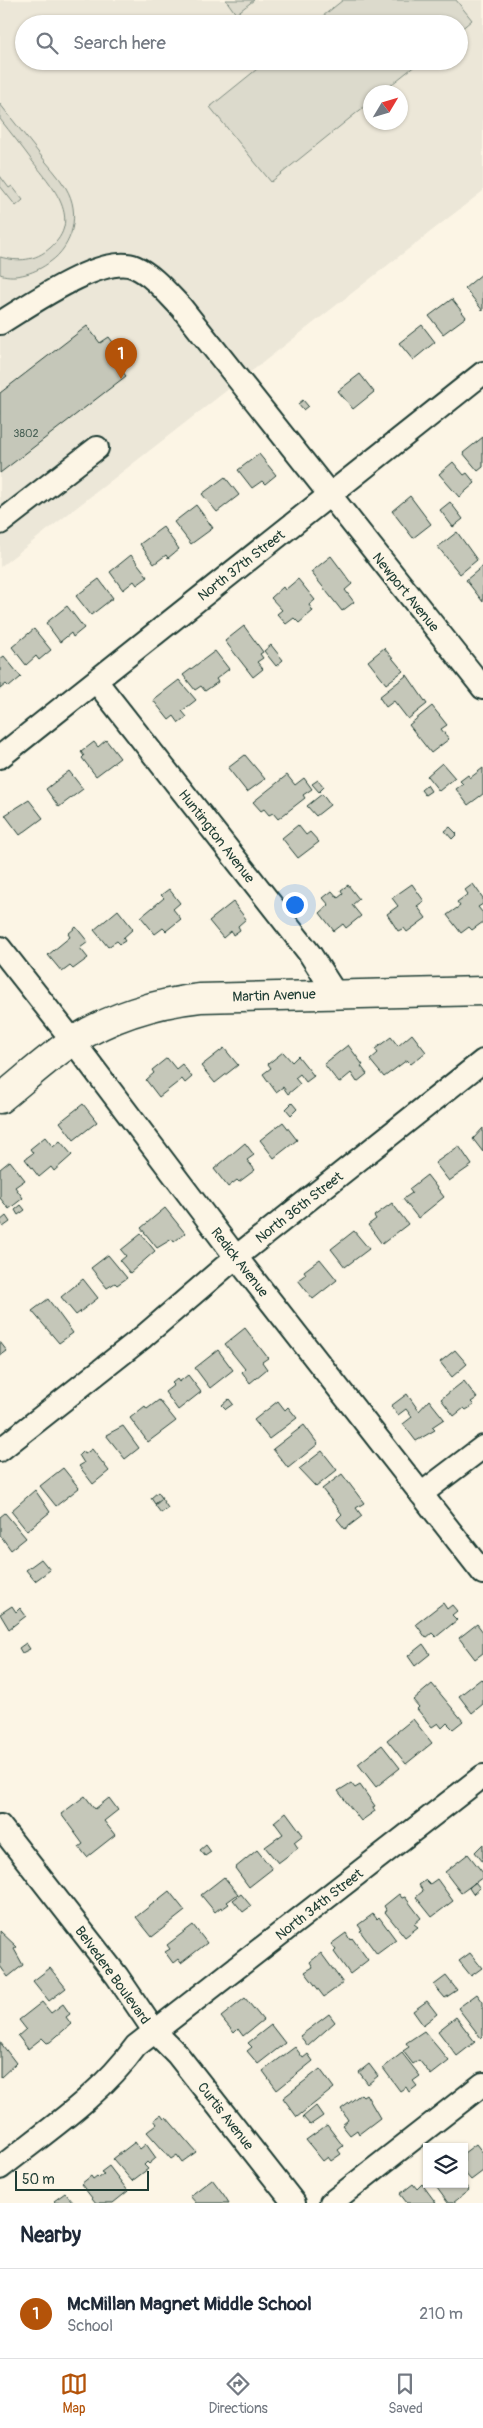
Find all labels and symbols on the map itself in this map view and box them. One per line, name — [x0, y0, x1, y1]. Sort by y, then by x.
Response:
north arrow — [363, 85, 408, 130]
pin: 1 — [105, 338, 137, 379]
house number: 3802 — [13, 427, 39, 440]
street label: North 37th Street — [194, 526, 288, 605]
street label: Newport Avenue — [369, 549, 443, 635]
street label: Huntington Avenue — [175, 786, 258, 886]
your location — [282, 892, 308, 918]
street label: Martin Avenue — [232, 986, 316, 1005]
street label: North 36th Street — [252, 1168, 347, 1247]
street label: Redick Avenue — [207, 1224, 272, 1300]
street label: North 34th Street — [272, 1865, 367, 1944]
street label: Belvedere Boulevard — [71, 1923, 154, 2028]
street label: Curtis Avenue — [194, 2079, 257, 2154]
scale bar — [15, 2168, 149, 2191]

